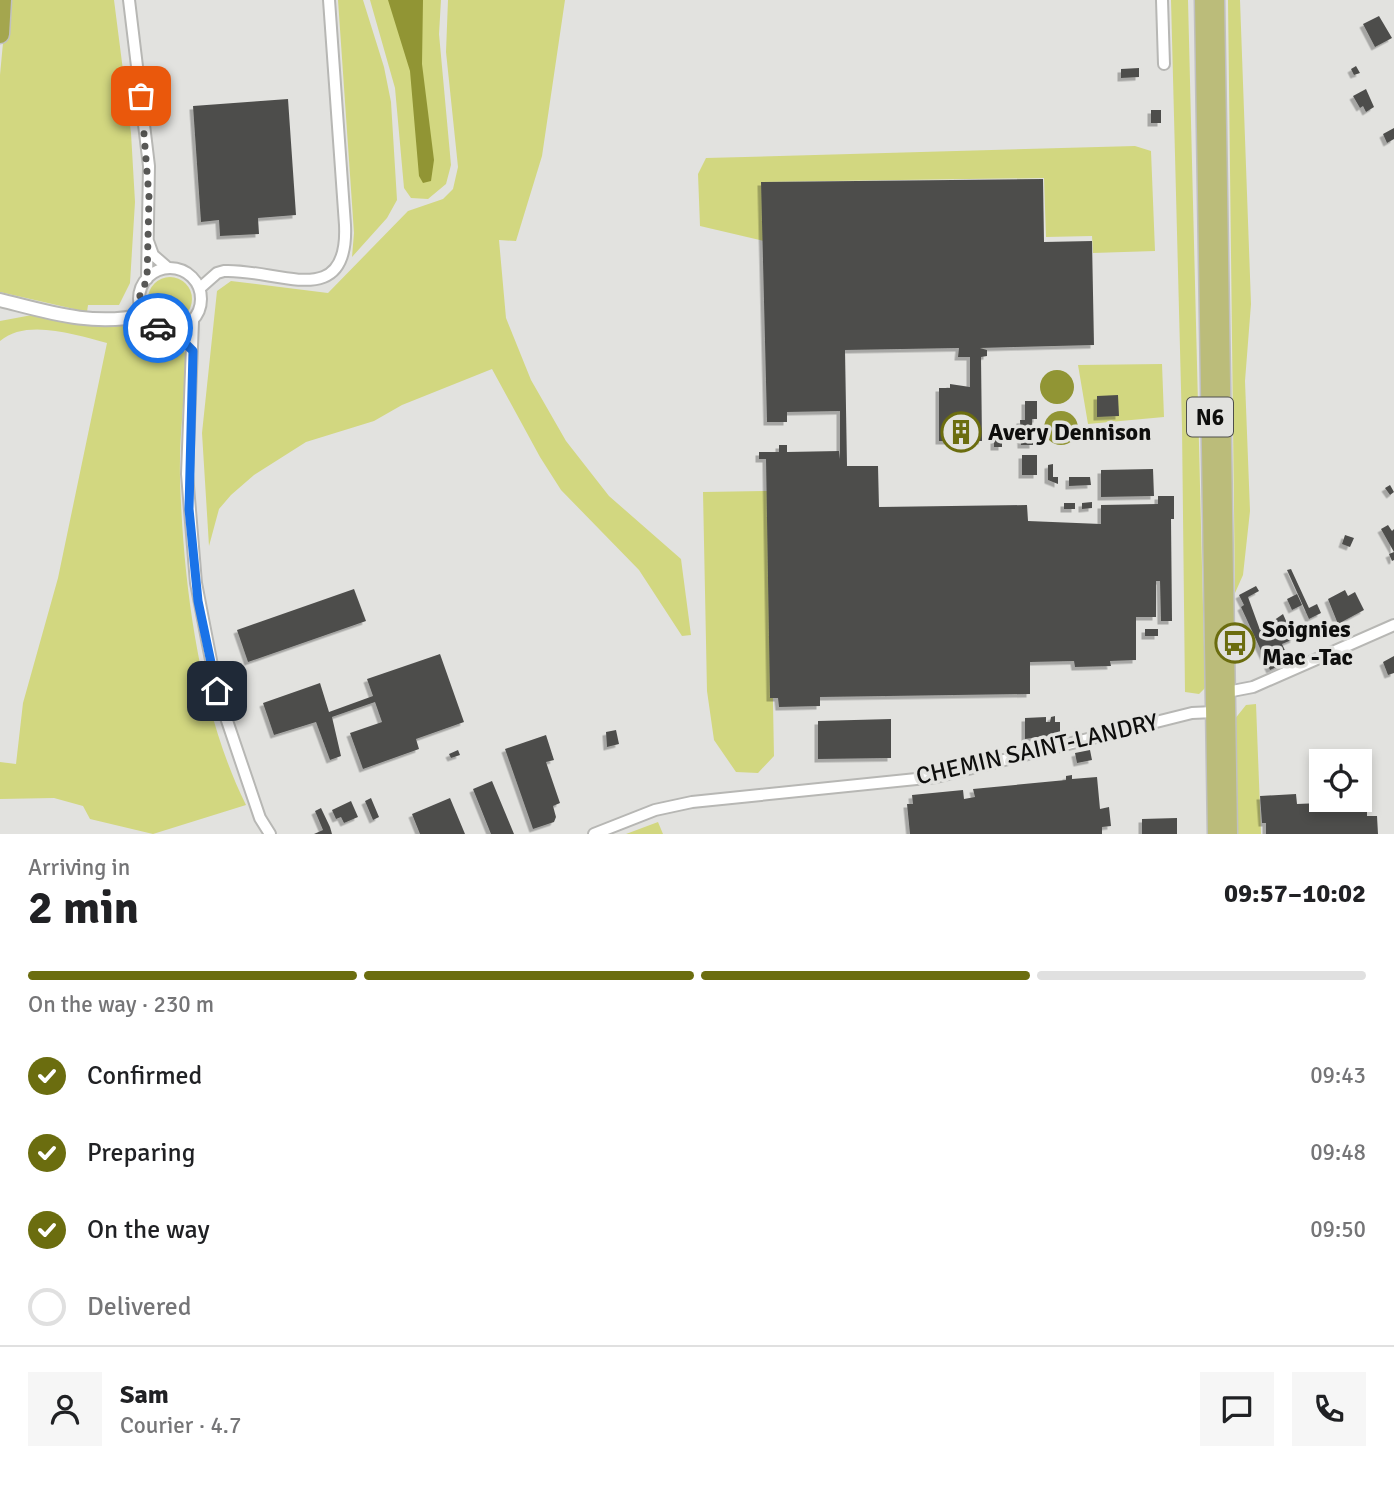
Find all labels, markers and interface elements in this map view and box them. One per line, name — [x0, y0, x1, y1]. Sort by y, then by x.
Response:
pin — [111, 66, 171, 126]
icon: bag — [122, 77, 160, 115]
courier — [123, 293, 193, 363]
icon: car — [139, 309, 177, 347]
road number: N6 — [1187, 398, 1233, 436]
building icon: Avery Dennison — [940, 411, 982, 453]
place label: Avery Dennison — [988, 417, 1151, 447]
place label: Soignies Mac -Tac — [1262, 614, 1353, 672]
bus stop icon: Soignies Mac -Tac — [1214, 622, 1256, 664]
pin — [187, 661, 247, 721]
icon: home — [198, 672, 236, 710]
street label: CHEMIN SAINT-LANDRY — [913, 707, 1161, 791]
map controls — [1309, 749, 1372, 812]
button: locate — [1309, 749, 1372, 812]
text: Arriving in — [28, 853, 130, 882]
text: 09:57–10:02 — [1224, 878, 1366, 910]
text: 2 min — [28, 880, 139, 936]
text: On the way · 230 m — [28, 990, 214, 1019]
icon: check — [28, 1057, 66, 1095]
text: Confirmed — [87, 1060, 202, 1092]
text: 09:43 — [1310, 1061, 1366, 1090]
icon: check — [28, 1134, 66, 1172]
text: Preparing — [87, 1137, 195, 1169]
text: 09:48 — [1310, 1138, 1366, 1167]
icon: check — [28, 1211, 66, 1249]
text: On the way — [87, 1214, 210, 1246]
text: 09:50 — [1310, 1215, 1366, 1244]
text: Delivered — [87, 1291, 192, 1323]
button: person — [28, 1372, 102, 1446]
button: chat — [1200, 1372, 1274, 1446]
button: phone — [1292, 1372, 1366, 1446]
text: Sam — [120, 1379, 169, 1411]
text: Courier · 4.7 — [120, 1411, 241, 1440]

